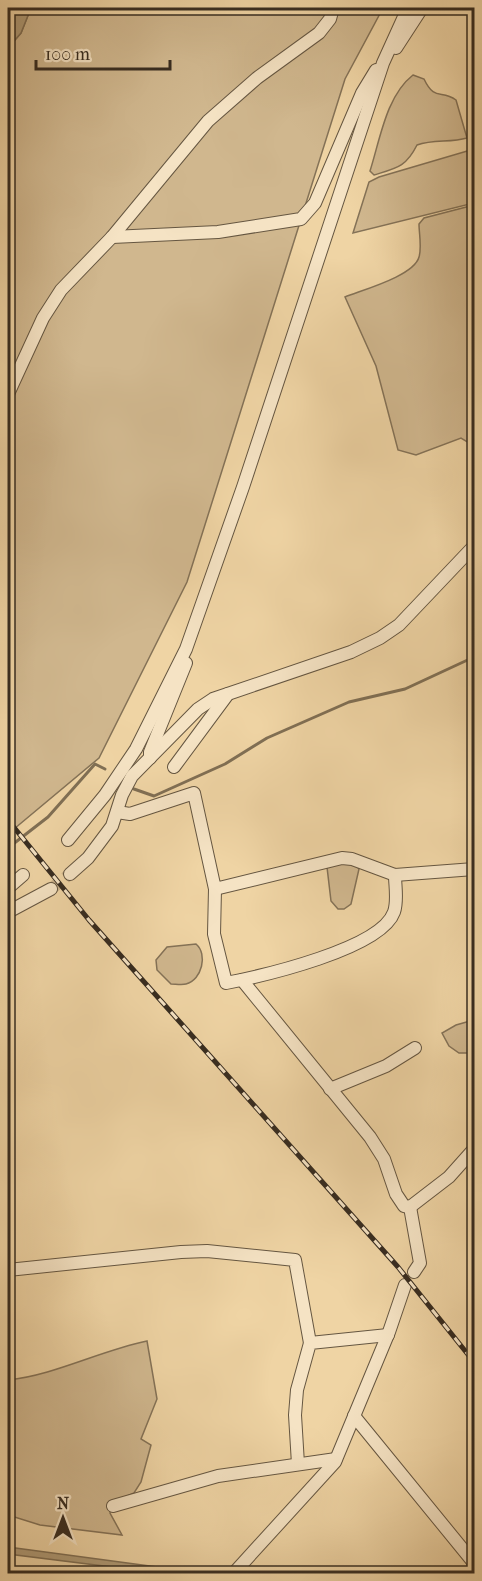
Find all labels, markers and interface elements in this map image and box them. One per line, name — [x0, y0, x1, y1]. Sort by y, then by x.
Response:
scale bar — [36, 33, 170, 71]
text: 100 m — [45, 44, 90, 65]
north arrow — [33, 1488, 93, 1548]
text: N — [57, 1494, 70, 1513]

